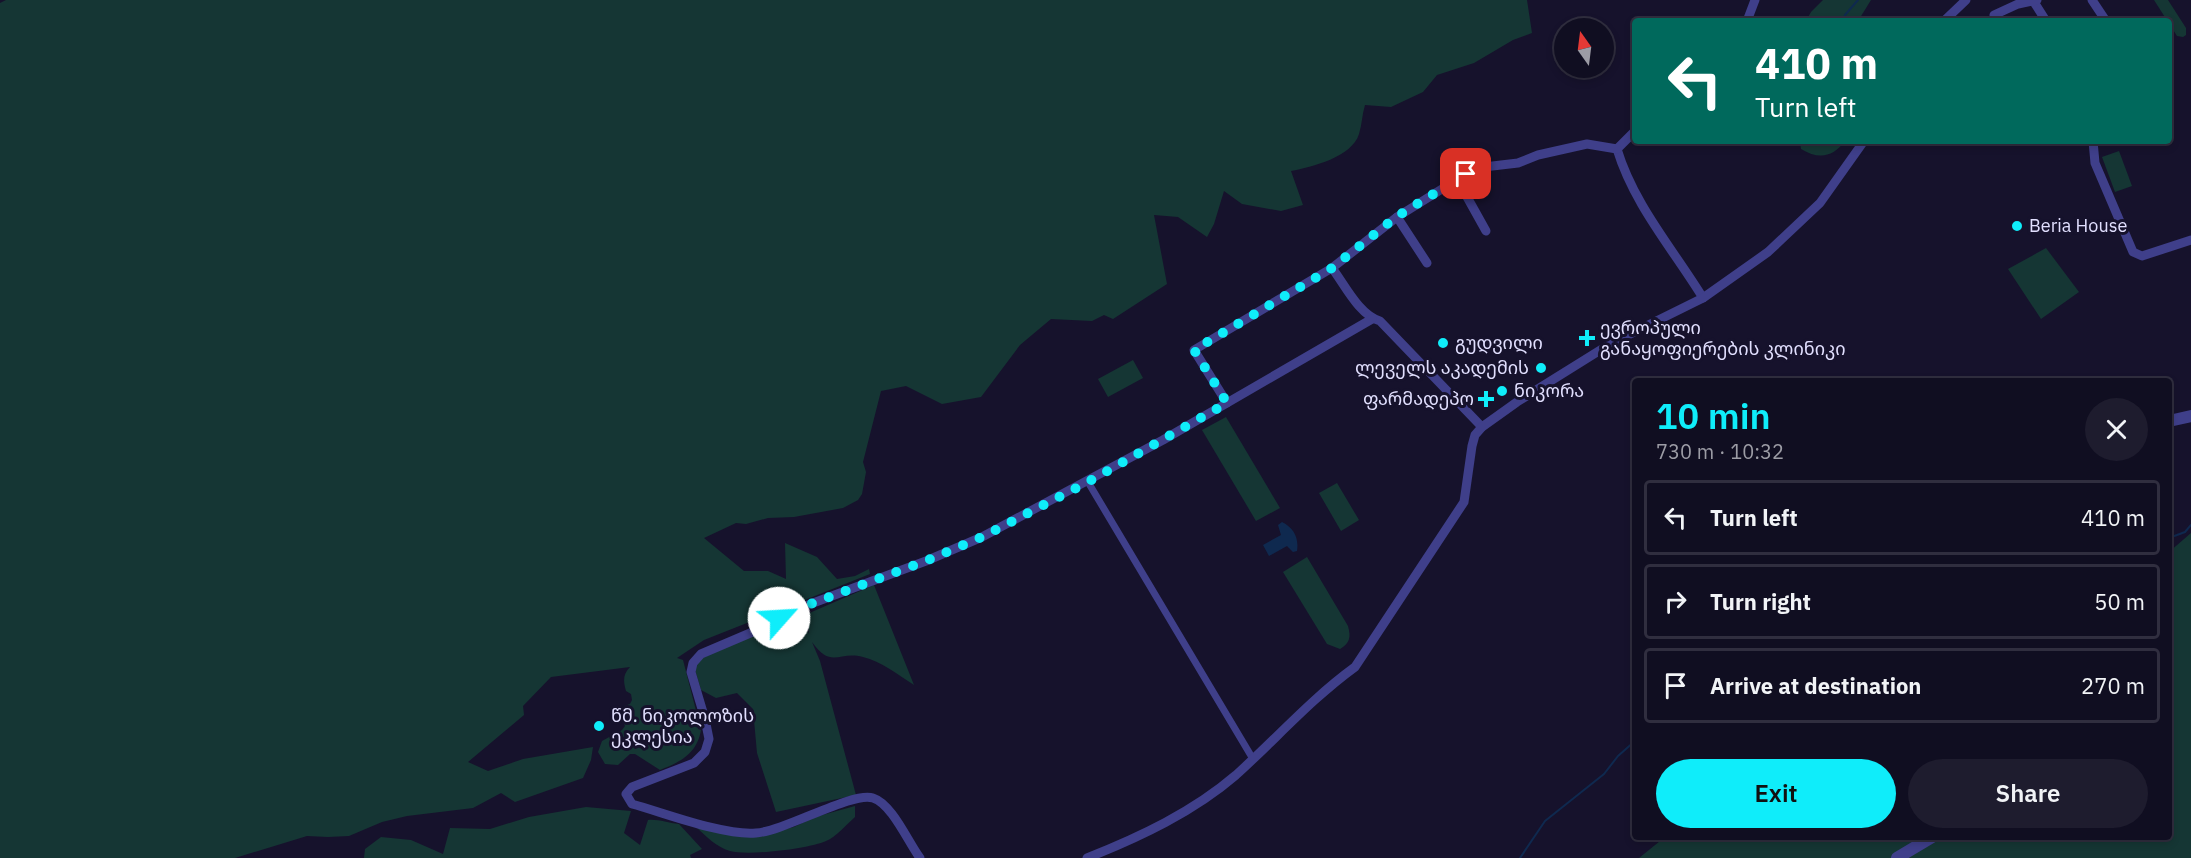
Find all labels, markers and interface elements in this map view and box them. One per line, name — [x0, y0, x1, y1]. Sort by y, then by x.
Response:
north arrow — [1554, 18, 1614, 78]
map controls — [1554, 18, 1614, 78]
text: 410 m — [1755, 36, 1878, 91]
icon: left — [1656, 42, 1734, 120]
text: Turn left — [1755, 89, 1856, 124]
pin — [1440, 148, 1491, 199]
icon: arrive — [1449, 157, 1482, 190]
place label: Beria House — [2029, 214, 2127, 237]
marker: Beria House — [2010, 219, 2024, 233]
place label: ევროპული განაყოფიერების კლინიკი — [1600, 316, 1846, 360]
marker: ევროპული განაყოფიერების კლინიკი — [1578, 329, 1596, 347]
place label: გუდვილი — [1455, 331, 1543, 354]
marker: გუდვილი — [1436, 336, 1450, 350]
place label: ლეველს აკადემის — [1355, 356, 1529, 379]
marker: ლეველს აკადემის — [1534, 361, 1548, 375]
place label: ნიკორა — [1514, 379, 1584, 402]
marker: ნიკორა — [1495, 384, 1509, 398]
place label: ფარმადეპო — [1363, 387, 1474, 410]
marker: ფარმადეპო — [1479, 392, 1493, 406]
text: 10 min — [1656, 392, 1771, 439]
button: close — [2085, 398, 2148, 461]
text: 730 m · 10:32 — [1656, 438, 1784, 465]
icon: left — [1659, 501, 1692, 534]
text: Turn left — [1710, 503, 1798, 532]
text: 410 m — [2081, 503, 2145, 532]
icon: right — [1659, 585, 1692, 618]
position arrow — [747, 586, 811, 650]
text: Turn right — [1710, 587, 1811, 616]
text: 50 m — [2094, 587, 2145, 616]
icon: arrive — [1659, 669, 1692, 702]
text: Arrive at destination — [1710, 671, 1921, 700]
text: 270 m — [2081, 671, 2145, 700]
place label: წმ. ნიკოლოზის ეკლესია — [611, 704, 754, 748]
marker: წმ. ნიკოლოზის ეკლესია — [592, 719, 606, 733]
button: Exit — [1656, 759, 1896, 828]
button: Share — [1908, 759, 2148, 828]

